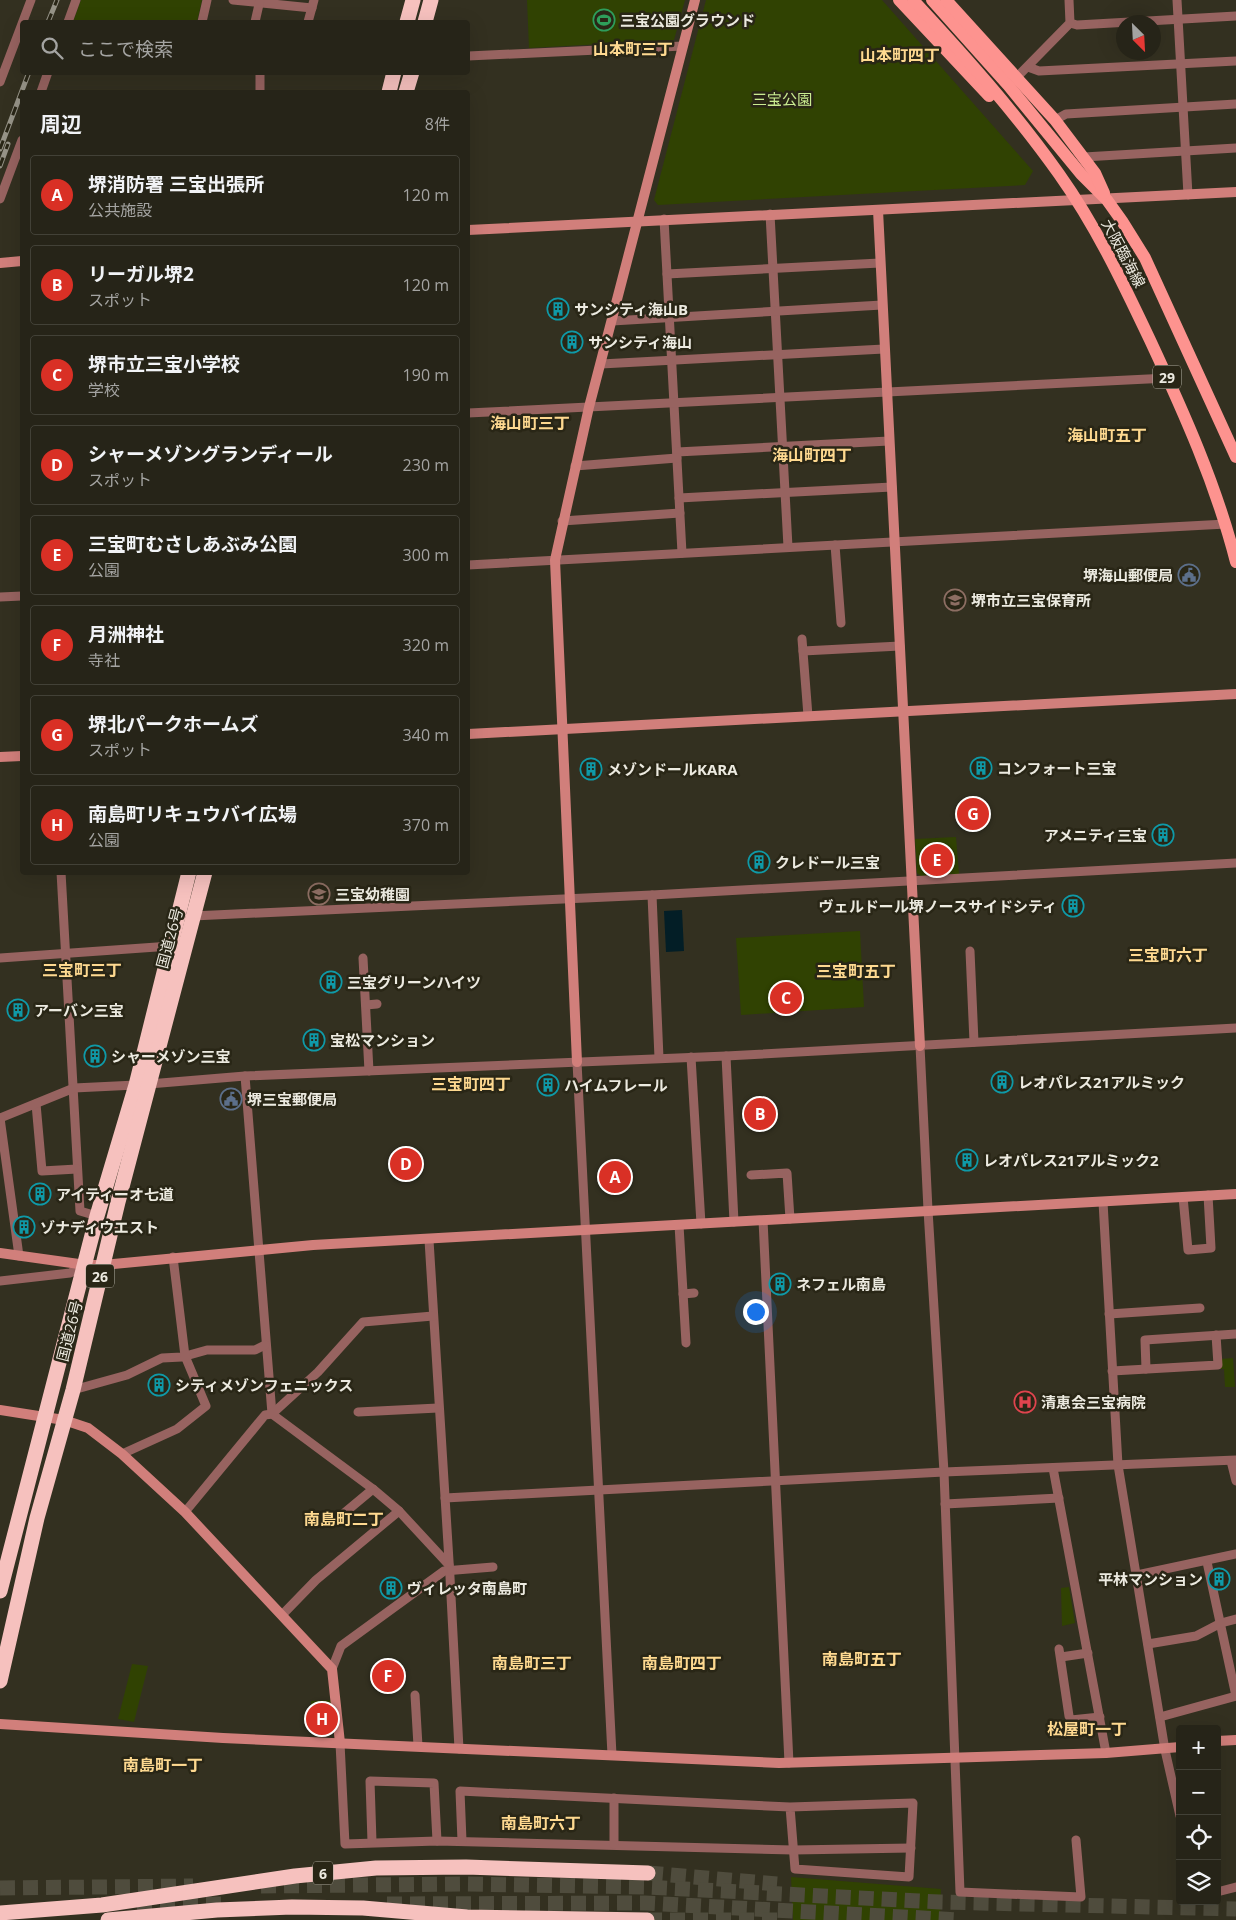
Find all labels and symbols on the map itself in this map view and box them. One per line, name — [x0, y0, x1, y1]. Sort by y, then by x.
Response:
sports icon: 三宝公園グラウンド — [592, 8, 616, 32]
place label: 三宝公園グラウンド — [620, 10, 755, 30]
north arrow — [1116, 15, 1161, 60]
district label: 山本町三丁 — [593, 38, 673, 60]
district label: 山本町四丁 — [860, 44, 940, 66]
park label: 三宝公園 — [752, 89, 812, 109]
street label: 大阪臨海線 — [1098, 215, 1150, 291]
building icon: サンシティ海山B — [546, 297, 570, 321]
place label: サンシティ海山B — [574, 299, 688, 319]
building icon: サンシティ海山 — [560, 330, 584, 354]
place label: サンシティ海山 — [588, 332, 692, 352]
road number: 29 — [1153, 366, 1181, 388]
district label: 海山町三丁 — [490, 412, 570, 434]
district label: 海山町五丁 — [1067, 424, 1147, 446]
district label: 海山町四丁 — [772, 444, 852, 466]
public building icon: 堺海山郵便局 — [1177, 563, 1201, 587]
place label: 堺海山郵便局 — [1083, 565, 1173, 585]
school or university icon: 堺市立三宝保育所 — [943, 588, 967, 612]
place label: 堺市立三宝保育所 — [971, 590, 1091, 610]
building icon: コンフォート三宝 — [969, 756, 993, 780]
building icon: メゾンドールKARA — [579, 757, 603, 781]
place label: コンフォート三宝 — [997, 758, 1117, 778]
place label: メゾンドールKARA — [607, 759, 738, 779]
pin: G — [957, 795, 989, 833]
building icon: アメニティ三宝 — [1151, 823, 1175, 847]
place label: アメニティ三宝 — [1044, 825, 1147, 845]
pin: E — [921, 841, 953, 879]
building icon: クレドール三宝 — [747, 850, 771, 874]
place label: クレドール三宝 — [775, 852, 880, 872]
school or university icon: 三宝幼稚園 — [307, 882, 331, 906]
place label: 三宝幼稚園 — [335, 884, 410, 904]
building icon: ヴェルドール堺ノースサイドシティ — [1061, 894, 1085, 918]
place label: ヴェルドール堺ノースサイドシティ — [819, 896, 1057, 916]
street label: 国道26号 — [151, 905, 187, 971]
district label: 三宝町六丁 — [1128, 944, 1208, 966]
district label: 三宝町三丁 — [42, 959, 122, 981]
district label: 三宝町五丁 — [816, 960, 896, 982]
building icon: 三宝グリーンハイツ — [319, 970, 343, 994]
place label: 三宝グリーンハイツ — [347, 972, 481, 992]
pin: C — [770, 979, 802, 1017]
building icon: アーバン三宝 — [6, 998, 30, 1022]
place label: アーバン三宝 — [34, 1000, 124, 1020]
building icon: 宝松マンション — [302, 1028, 326, 1052]
place label: 宝松マンション — [330, 1030, 435, 1050]
building icon: シャーメゾン三宝 — [83, 1044, 107, 1068]
place label: シャーメゾン三宝 — [111, 1046, 230, 1066]
building icon: レオパレス21アルミック — [990, 1070, 1014, 1094]
place label: レオパレス21アルミック — [1018, 1072, 1185, 1092]
district label: 三宝町四丁 — [431, 1073, 511, 1095]
building icon: ハイムフレール — [536, 1073, 560, 1097]
place label: ハイムフレール — [564, 1075, 668, 1095]
public building icon: 堺三宝郵便局 — [219, 1087, 243, 1111]
place label: 堺三宝郵便局 — [247, 1089, 337, 1109]
pin: B — [744, 1095, 776, 1133]
pin: D — [390, 1145, 422, 1183]
building icon: レオパレス21アルミック2 — [955, 1148, 979, 1172]
place label: レオパレス21アルミック2 — [983, 1150, 1159, 1170]
pin: A — [599, 1158, 631, 1196]
building icon: アイティーオ七道 — [28, 1182, 52, 1206]
place label: アイティーオ七道 — [56, 1184, 174, 1204]
building icon: ゾナディウエスト — [12, 1215, 36, 1239]
place label: ゾナディウエスト — [40, 1217, 159, 1237]
road number: 26 — [86, 1264, 114, 1288]
building icon: ネフェル南島 — [768, 1272, 792, 1296]
place label: ネフェル南島 — [796, 1274, 886, 1294]
street label: 国道26号 — [52, 1298, 86, 1364]
your location — [743, 1299, 769, 1325]
building icon: シティメゾンフェニックス — [147, 1373, 171, 1397]
place label: シティメゾンフェニックス — [175, 1375, 353, 1395]
hospital icon: 清恵会三宝病院 — [1013, 1390, 1037, 1414]
place label: 清恵会三宝病院 — [1041, 1392, 1146, 1412]
district label: 南島町二丁 — [304, 1508, 384, 1530]
building icon: 平林マンション — [1207, 1567, 1231, 1591]
place label: 平林マンション — [1098, 1569, 1203, 1589]
building icon: ヴィレッタ南島町 — [379, 1576, 403, 1600]
place label: ヴィレッタ南島町 — [407, 1578, 527, 1598]
district label: 南島町五丁 — [822, 1648, 902, 1670]
district label: 南島町三丁 — [492, 1652, 572, 1674]
district label: 南島町四丁 — [642, 1652, 722, 1674]
pin: F — [372, 1657, 404, 1695]
pin: H — [306, 1700, 338, 1738]
district label: 松屋町一丁 — [1047, 1718, 1127, 1740]
district label: 南島町一丁 — [123, 1754, 203, 1776]
district label: 南島町六丁 — [501, 1812, 581, 1834]
road number: 6 — [313, 1862, 333, 1885]

